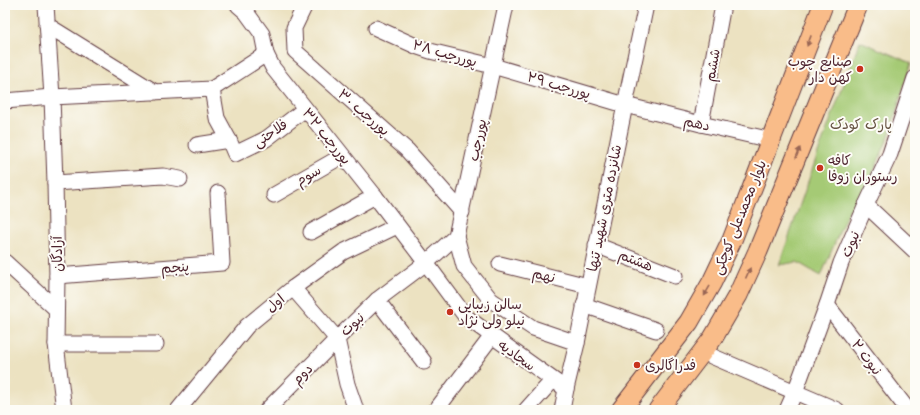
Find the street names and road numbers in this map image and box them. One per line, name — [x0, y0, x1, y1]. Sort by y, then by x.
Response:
street label: پوررجب ۲۸ — [410, 36, 479, 72]
street label: ششم — [701, 47, 726, 83]
street label: پوررجب ۲۹ — [525, 68, 593, 104]
street label: پوررجب ۳۰ — [334, 85, 393, 140]
street label: پوررجب ۳۲ — [298, 105, 355, 169]
street label: دهم — [682, 112, 712, 137]
street label: فلاحتی — [250, 116, 291, 151]
street label: پوررجب — [465, 117, 491, 163]
street label: شانزده متری شهید تنها — [584, 143, 625, 273]
street label: بلوار محمدعلی کوچکی — [709, 157, 771, 277]
street label: سوم — [292, 161, 326, 192]
street label: نبوت — [837, 228, 864, 260]
street label: آزادگان — [49, 235, 66, 272]
street label: هشتم — [615, 246, 655, 277]
street label: پنجم — [160, 258, 190, 279]
street label: نهم — [530, 264, 557, 288]
street label: اول — [262, 291, 288, 316]
street label: نبوت — [337, 309, 368, 340]
street label: سجادیه — [495, 336, 539, 375]
street label: نبوت ۲ — [848, 336, 885, 378]
street label: دوم — [288, 360, 318, 390]

